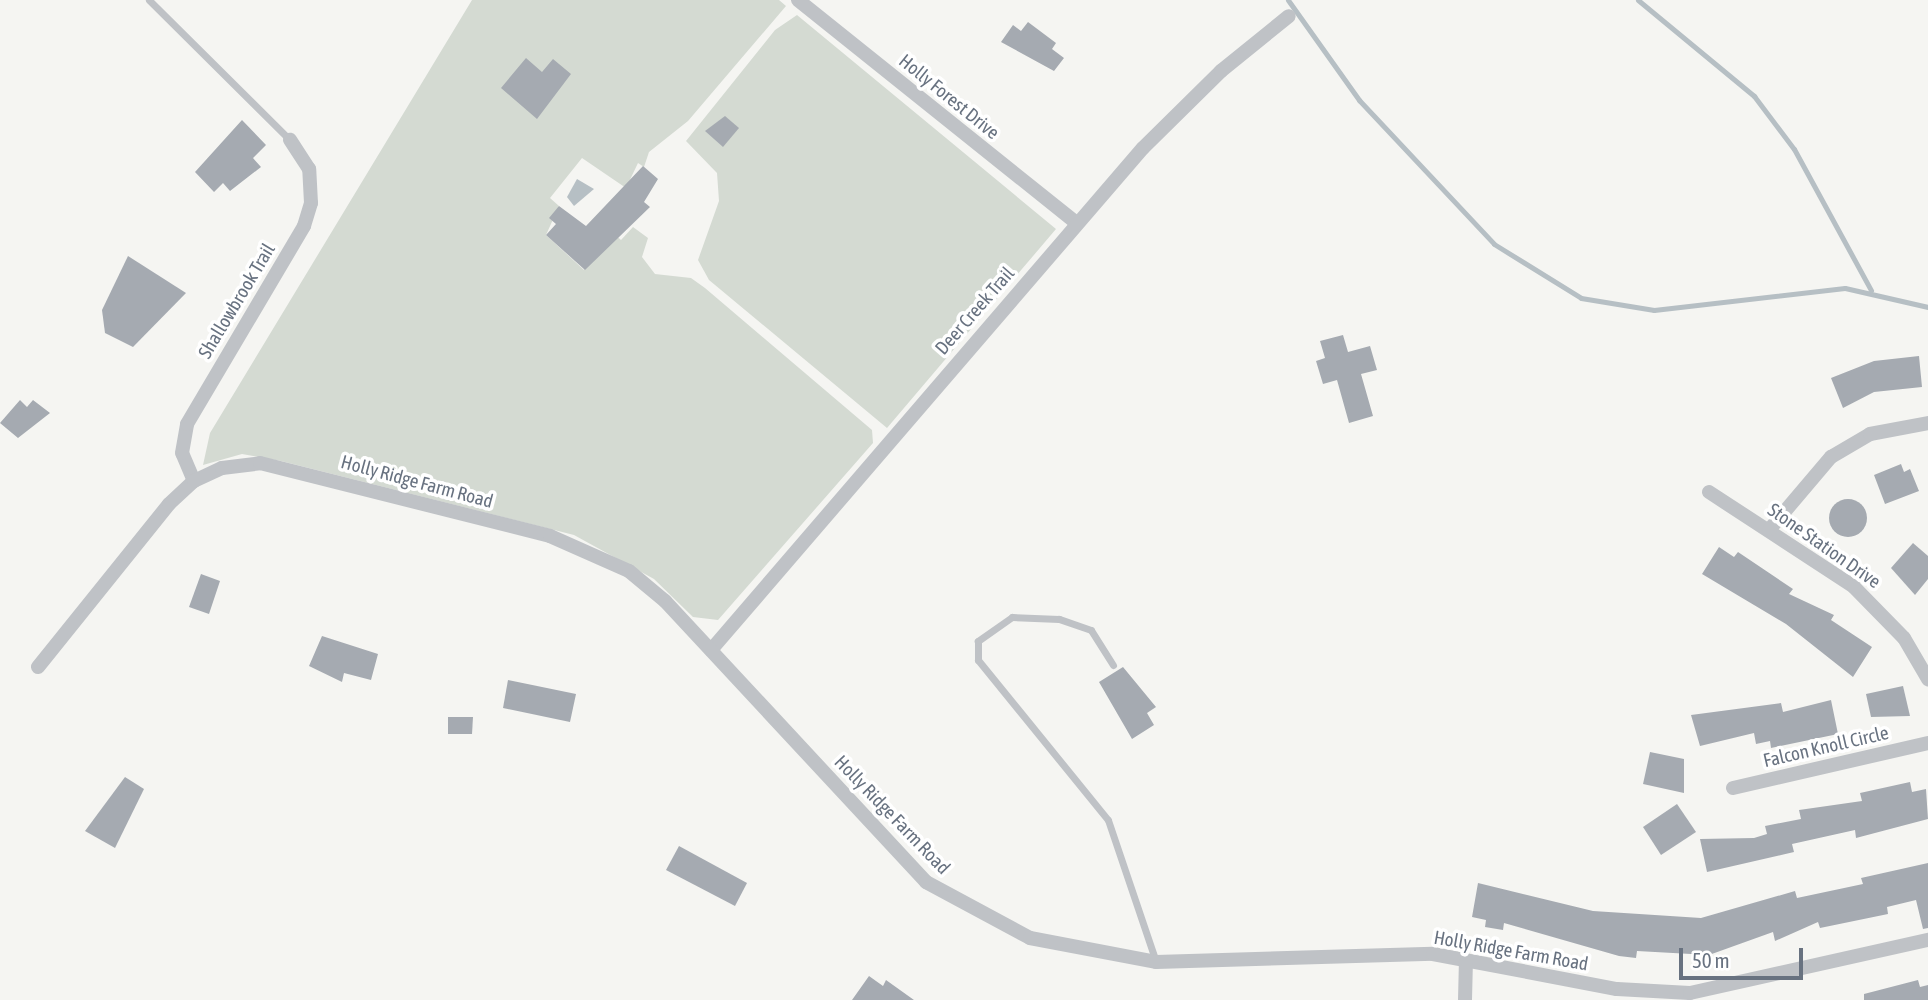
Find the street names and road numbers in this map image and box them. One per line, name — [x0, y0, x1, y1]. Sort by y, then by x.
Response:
street label: Holly Forest Drive — [894, 50, 1004, 144]
street label: Shallowbrook Trail — [194, 239, 280, 363]
street label: Deer Creek Trail — [931, 262, 1019, 360]
street label: Holly Ridge Farm Road — [338, 451, 496, 513]
street label: Stone Station Drive — [1763, 499, 1885, 593]
street label: Falcon Knoll Circle — [1761, 722, 1891, 772]
street label: Holly Ridge Farm Road — [829, 751, 955, 879]
street label: Holly Ridge Farm Road — [1432, 926, 1590, 976]

